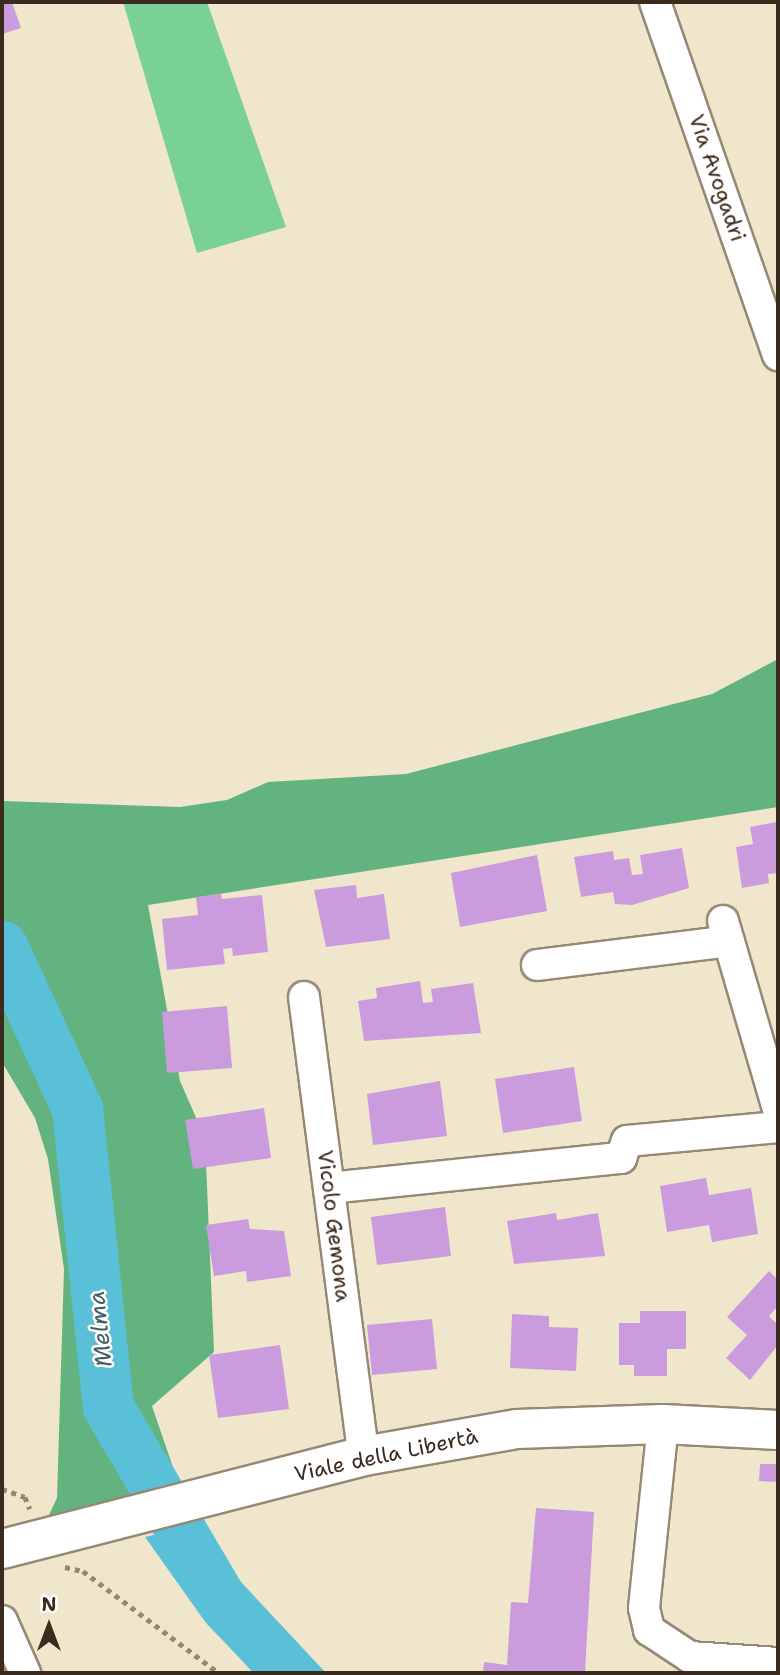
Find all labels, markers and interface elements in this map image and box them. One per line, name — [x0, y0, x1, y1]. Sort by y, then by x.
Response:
street label: Via Avogadri — [683, 111, 751, 245]
street label: Vicolo Gemona — [312, 1149, 356, 1303]
water label: Melma — [82, 1290, 118, 1368]
street label: Viale della Libertà — [292, 1423, 480, 1487]
north arrow — [14, 1591, 84, 1661]
text: N — [41, 1592, 57, 1617]

